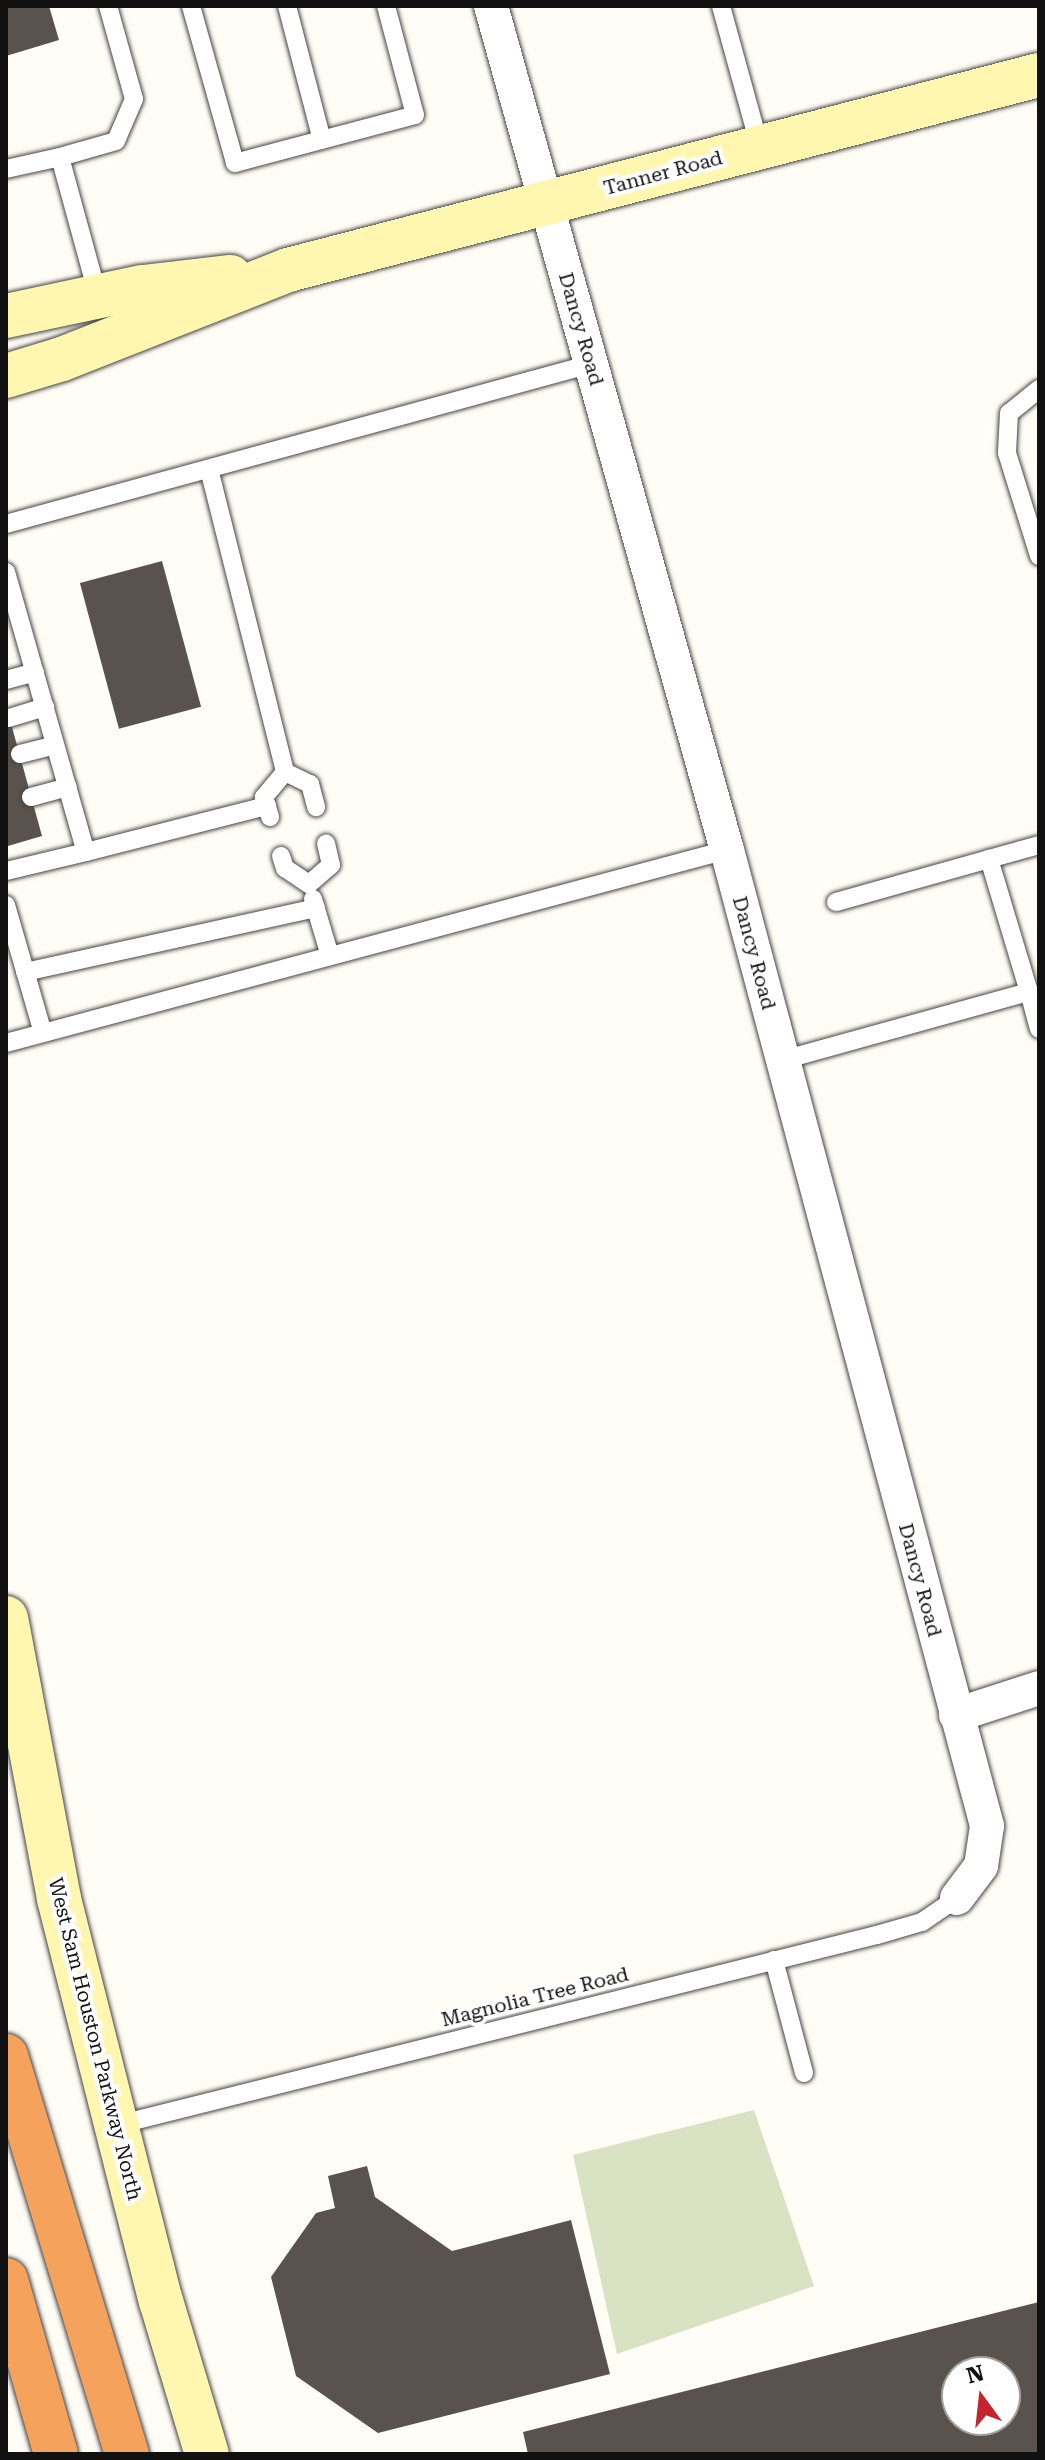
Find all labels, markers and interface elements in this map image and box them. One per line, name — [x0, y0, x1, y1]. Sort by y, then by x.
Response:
street label: Tanner Road — [601, 146, 725, 200]
street label: Dancy Road — [553, 270, 609, 388]
street label: Dancy Road — [727, 894, 781, 1012]
street label: Dancy Road — [893, 1521, 947, 1639]
street label: West Sam Houston Parkway North — [43, 1875, 147, 2203]
street label: Magnolia Tree Road — [439, 1962, 631, 2032]
north arrow — [941, 2356, 1021, 2436]
text: N — [964, 2360, 987, 2389]

